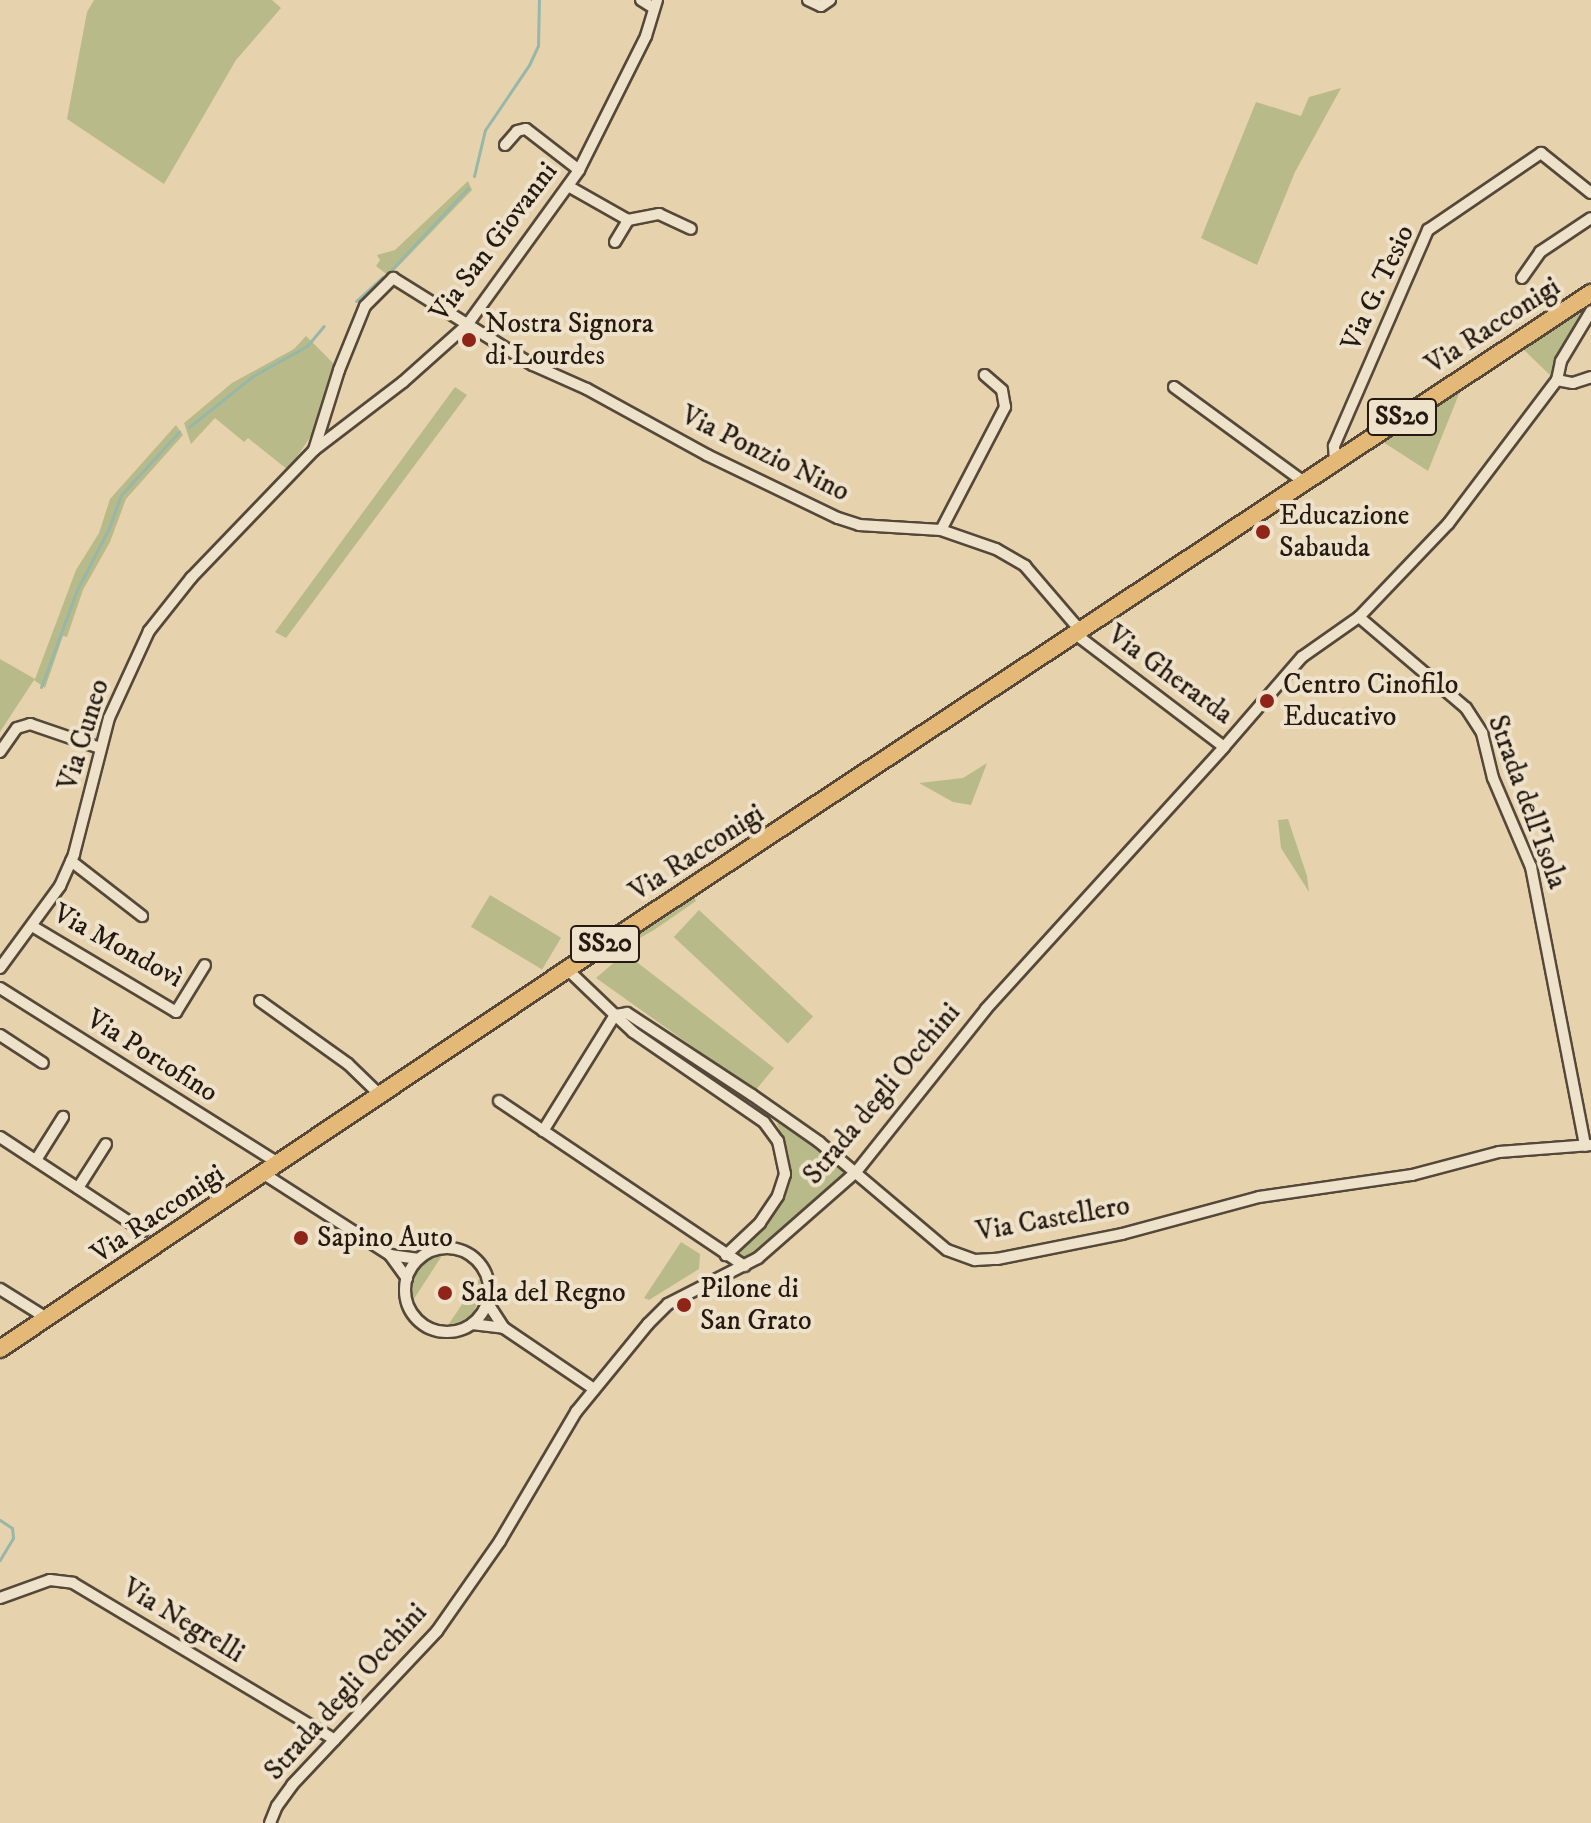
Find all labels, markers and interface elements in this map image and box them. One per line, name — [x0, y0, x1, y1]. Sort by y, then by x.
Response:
street label: Via San Giovanni — [423, 156, 565, 328]
street label: Via G. Tesio — [1334, 220, 1422, 356]
street label: Via Racconigi — [1419, 270, 1567, 382]
place label: Nostra Signora di Lourdes — [485, 307, 654, 373]
marker: Nostra Signora di Lourdes — [460, 331, 478, 349]
road number: SS20 — [1366, 395, 1438, 439]
street label: Via Ponzio Nino — [675, 399, 855, 509]
place label: Educazione Sabauda — [1279, 499, 1409, 565]
marker: Educazione Sabauda — [1254, 523, 1272, 541]
street label: Via Gherarda — [1101, 618, 1239, 732]
place label: Centro Cinofilo Educativo — [1283, 668, 1458, 734]
street label: Via Cuneo — [51, 675, 117, 795]
marker: Centro Cinofilo Educativo — [1258, 692, 1276, 710]
street label: Strada dell'Isola — [1480, 711, 1574, 893]
street label: Via Racconigi — [623, 797, 771, 909]
street label: Via Mondovì — [47, 897, 189, 995]
road number: SS20 — [569, 922, 641, 966]
street label: Strada degli Occhini — [796, 996, 968, 1192]
street label: Via Portofino — [80, 1002, 224, 1110]
street label: Via Racconigi — [85, 1157, 231, 1271]
street label: Via Castellero — [974, 1189, 1132, 1249]
place label: Sapino Auto — [317, 1221, 453, 1255]
marker: Sapino Auto — [292, 1229, 310, 1247]
place label: Pilone di San Grato — [700, 1272, 812, 1338]
place label: Sala del Regno — [461, 1276, 626, 1310]
marker: Sala del Regno — [436, 1284, 454, 1302]
marker: Pilone di San Grato — [675, 1296, 693, 1314]
street label: Via Negrelli — [116, 1571, 250, 1671]
street label: Strada degli Occhini — [258, 1597, 434, 1787]

